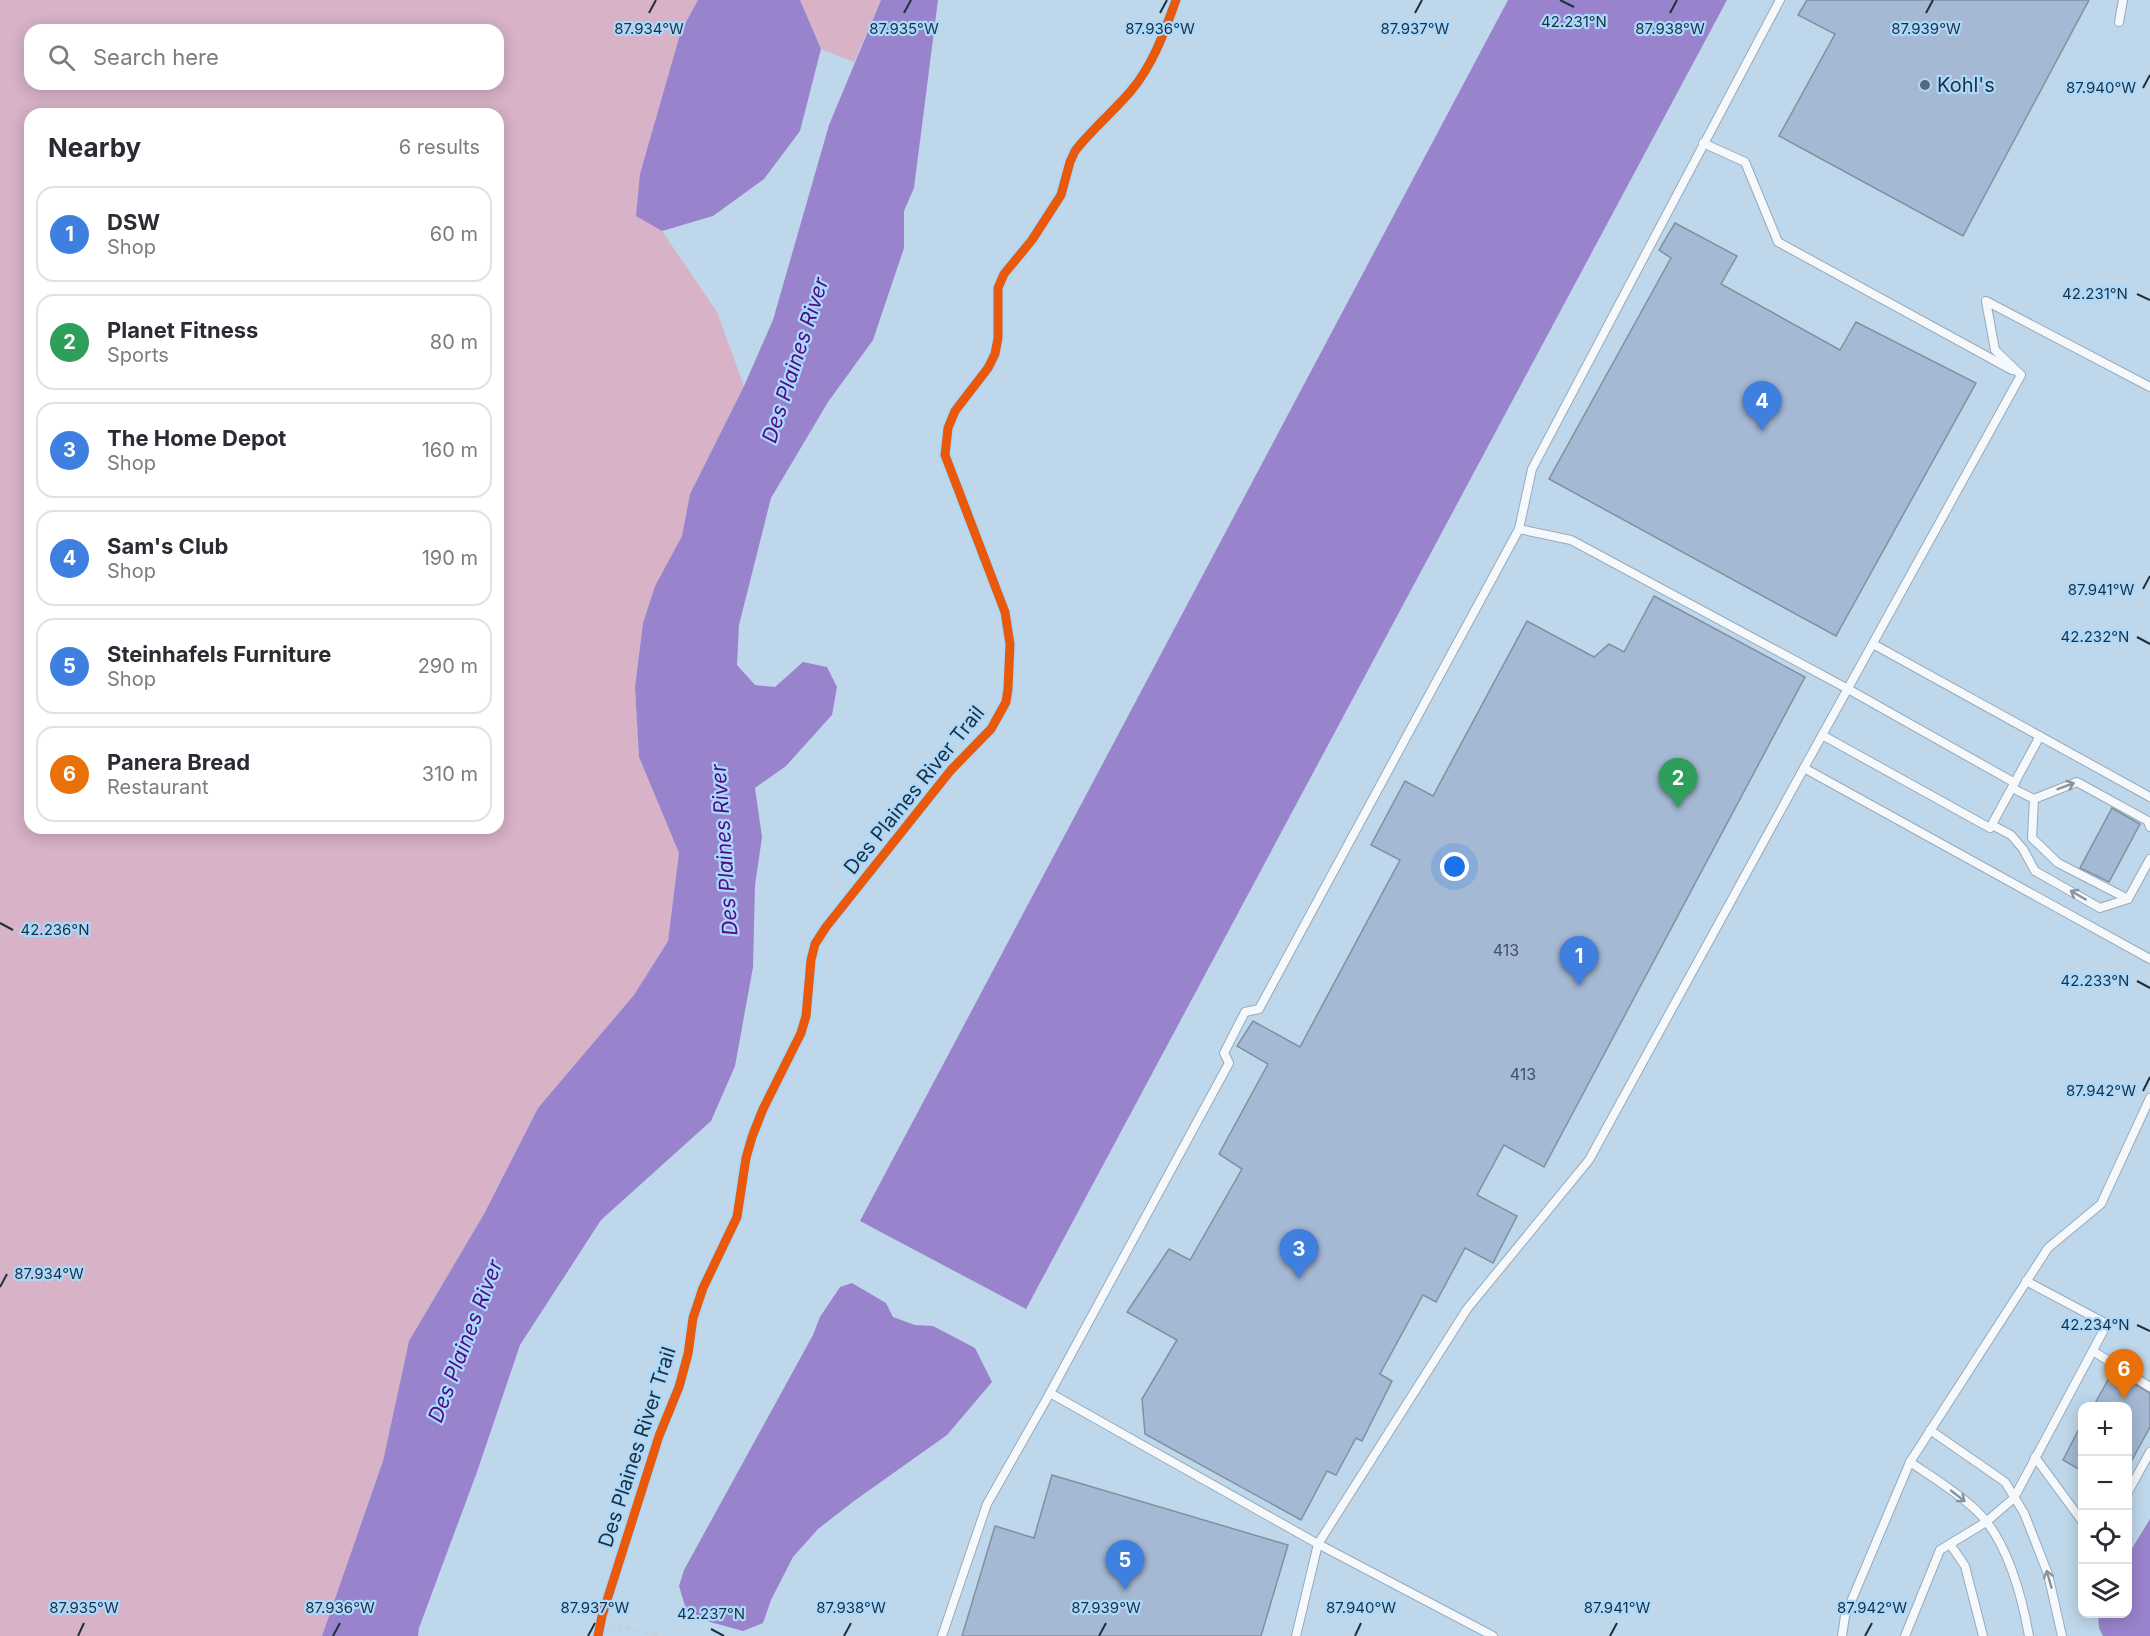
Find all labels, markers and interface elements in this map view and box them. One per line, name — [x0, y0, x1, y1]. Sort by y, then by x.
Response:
text: 42.231°N — [1541, 12, 1607, 31]
text: 87.934°W — [614, 19, 684, 38]
text: 87.935°W — [869, 19, 939, 38]
text: 87.936°W — [1125, 19, 1195, 38]
text: 87.937°W — [1381, 19, 1450, 38]
text: 87.938°W — [1635, 19, 1705, 38]
text: 87.939°W — [1891, 19, 1961, 38]
search box — [24, 24, 504, 90]
icon: search — [45, 41, 78, 74]
text: Search here — [93, 44, 219, 70]
place label: Kohl's — [1937, 73, 1995, 97]
marker: Kohl's — [1918, 78, 1932, 92]
text: 87.940°W — [2066, 78, 2136, 97]
text: Nearby — [48, 132, 141, 163]
text: 6 results — [399, 135, 480, 159]
text: DSW — [107, 209, 160, 235]
text: 1 — [65, 222, 74, 246]
text: 60 m — [430, 222, 478, 246]
text: Shop — [107, 235, 156, 259]
water label: Des Plaines River — [757, 273, 834, 446]
text: 42.231°N — [2062, 284, 2128, 303]
text: Planet Fitness — [107, 317, 258, 343]
text: 2 — [63, 330, 76, 354]
text: 80 m — [430, 330, 478, 354]
text: Sports — [107, 343, 169, 367]
pin: 4 — [1742, 382, 1782, 431]
text: The Home Depot — [107, 425, 286, 451]
text: 3 — [63, 438, 76, 462]
text: 160 m — [422, 438, 478, 462]
text: Shop — [107, 451, 156, 475]
text: Sam's Club — [107, 533, 228, 559]
text: 4 — [63, 546, 76, 570]
text: 190 m — [422, 546, 478, 570]
text: Shop — [107, 559, 156, 583]
text: 87.941°W — [2068, 580, 2134, 599]
text: 42.232°N — [2061, 627, 2129, 646]
text: Steinhafels Furniture — [107, 641, 331, 667]
text: 5 — [63, 654, 76, 678]
text: 290 m — [418, 654, 478, 678]
text: Shop — [107, 667, 156, 691]
street label: Des Plaines River Trail — [839, 701, 989, 879]
text: Panera Bread — [107, 749, 250, 775]
pin: 2 — [1658, 758, 1698, 808]
text: 6 — [63, 762, 76, 786]
text: 310 m — [422, 762, 478, 786]
water label: Des Plaines River — [705, 762, 742, 937]
text: Restaurant — [107, 775, 209, 799]
one-way arrow — [2056, 780, 2075, 791]
your location — [1440, 852, 1469, 881]
one-way arrow — [2070, 889, 2087, 901]
text: 42.236°N — [20, 920, 90, 939]
pin: 1 — [1560, 936, 1598, 986]
house number: 413 — [1493, 940, 1519, 960]
text: 42.233°N — [2061, 971, 2129, 990]
house number: 413 — [1510, 1064, 1536, 1084]
text: 87.942°W — [2066, 1081, 2136, 1100]
pin: 3 — [1280, 1230, 1318, 1279]
water label: Des Plaines River — [422, 1255, 508, 1426]
text: 87.934°W — [14, 1264, 84, 1283]
text: 42.234°N — [2060, 1315, 2130, 1334]
street label: Des Plaines River Trail — [593, 1344, 681, 1550]
pin: 6 — [2104, 1350, 2144, 1399]
map controls — [2078, 1402, 2132, 1618]
button: + — [2078, 1402, 2132, 1456]
button: − — [2078, 1456, 2132, 1510]
one-way arrow — [1950, 1489, 1966, 1502]
button: locate — [2078, 1510, 2132, 1564]
pin: 5 — [1106, 1540, 1144, 1590]
button: layers — [2078, 1564, 2132, 1618]
one-way arrow — [2043, 1570, 2054, 1589]
text: 87.935°W — [49, 1598, 119, 1617]
text: 87.936°W — [305, 1598, 375, 1617]
text: 87.937°W — [561, 1598, 630, 1617]
text: 87.938°W — [816, 1598, 886, 1617]
text: 87.939°W — [1071, 1598, 1141, 1617]
text: 87.940°W — [1326, 1598, 1396, 1617]
text: 87.941°W — [1584, 1598, 1650, 1617]
text: 87.942°W — [1837, 1598, 1907, 1617]
text: 42.237°N — [677, 1604, 745, 1623]

